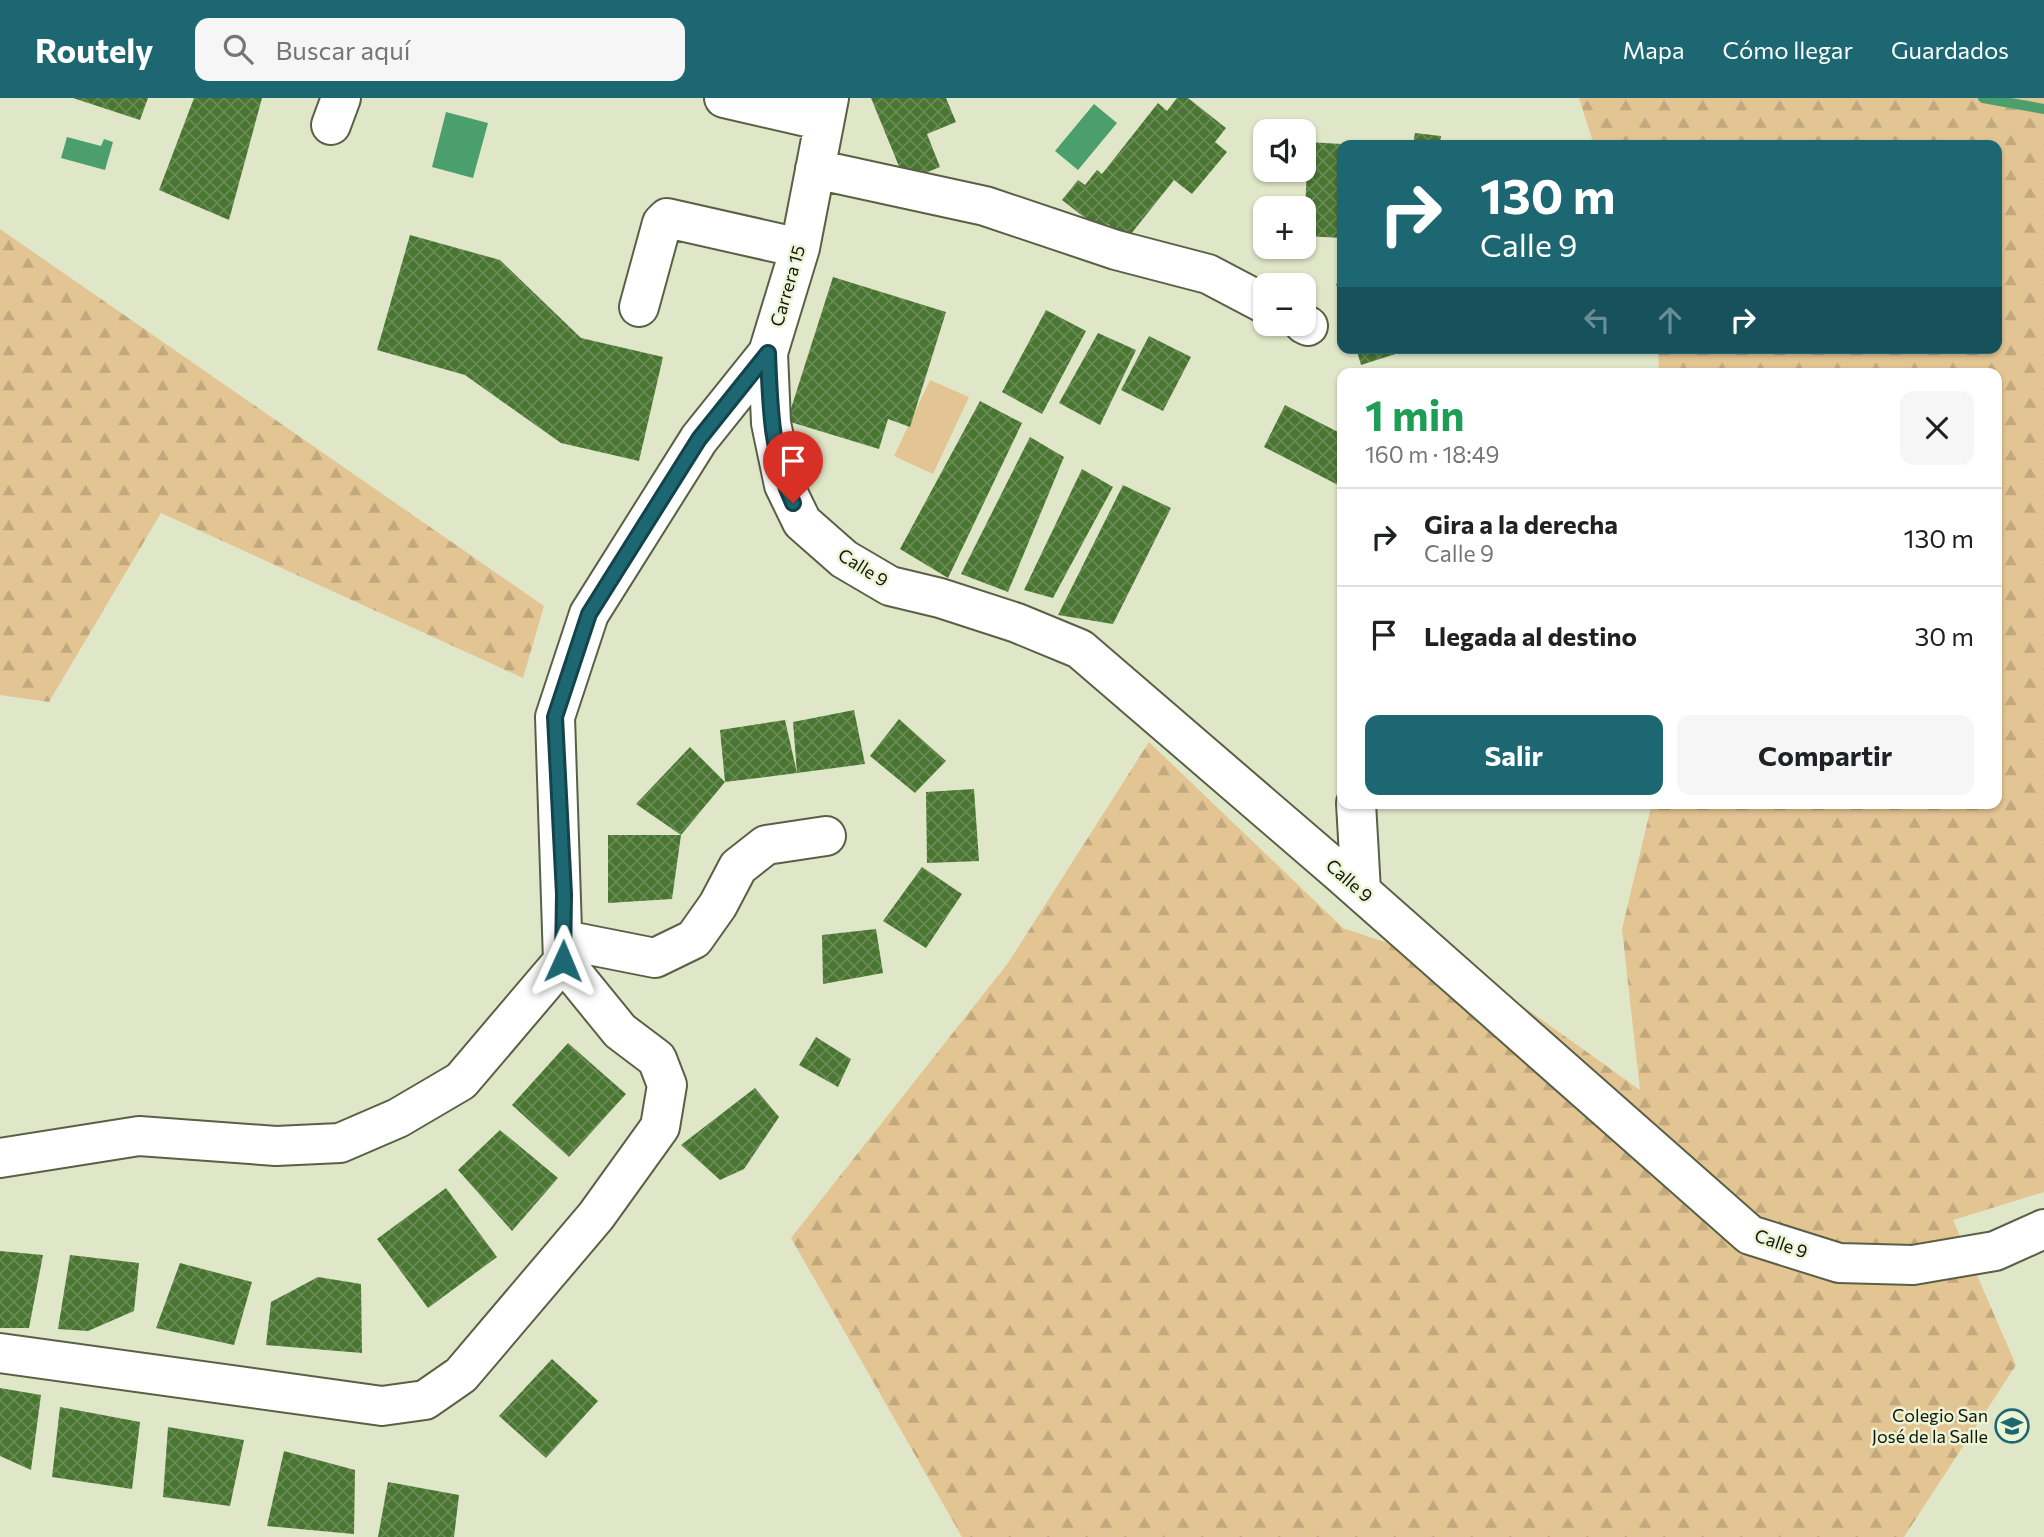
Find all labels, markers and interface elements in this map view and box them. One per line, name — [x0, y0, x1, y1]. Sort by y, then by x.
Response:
search box — [195, 18, 685, 81]
text: Routely — [35, 29, 153, 70]
icon: search — [219, 30, 257, 68]
text: Buscar aquí — [275, 34, 410, 65]
text: Mapa — [1622, 35, 1685, 64]
text: Cómo llegar — [1723, 35, 1853, 64]
text: Guardados — [1891, 35, 2009, 64]
map controls — [1253, 119, 1316, 336]
button: sound — [1253, 119, 1316, 182]
text: 130 m — [1480, 164, 1615, 224]
icon: right — [1365, 168, 1456, 259]
button: + — [1253, 196, 1316, 259]
text: Calle 9 — [1480, 224, 1577, 264]
street label: Carrera 15 — [765, 243, 809, 329]
button: − — [1253, 273, 1316, 336]
icon: left — [1578, 301, 1616, 339]
icon: ahead — [1651, 301, 1689, 339]
icon: right — [1724, 301, 1762, 339]
text: 1 min — [1365, 388, 1465, 440]
button: close — [1900, 391, 1974, 465]
pin — [763, 431, 823, 503]
text: 160 m · 18:49 — [1365, 440, 1500, 468]
icon: arrive — [774, 442, 812, 480]
text: Gira a la derecha — [1424, 508, 1618, 539]
icon: right — [1365, 518, 1403, 556]
text: 130 m — [1903, 522, 1974, 553]
text: Calle 9 — [1424, 539, 1494, 567]
street label: Calle 9 — [834, 543, 893, 591]
icon: arrive — [1365, 616, 1403, 654]
text: Llegada al destino — [1424, 620, 1637, 651]
text: 30 m — [1915, 620, 1974, 651]
button: Salir — [1365, 715, 1663, 795]
button: Compartir — [1677, 715, 1974, 795]
street label: Calle 9 — [1322, 854, 1378, 907]
position arrow — [526, 924, 600, 998]
street label: Calle 9 — [1752, 1224, 1811, 1262]
place label: Colegio San José de la Salle — [1872, 1404, 1988, 1447]
school or university icon: Colegio San José de la Salle — [1993, 1407, 2031, 1445]

